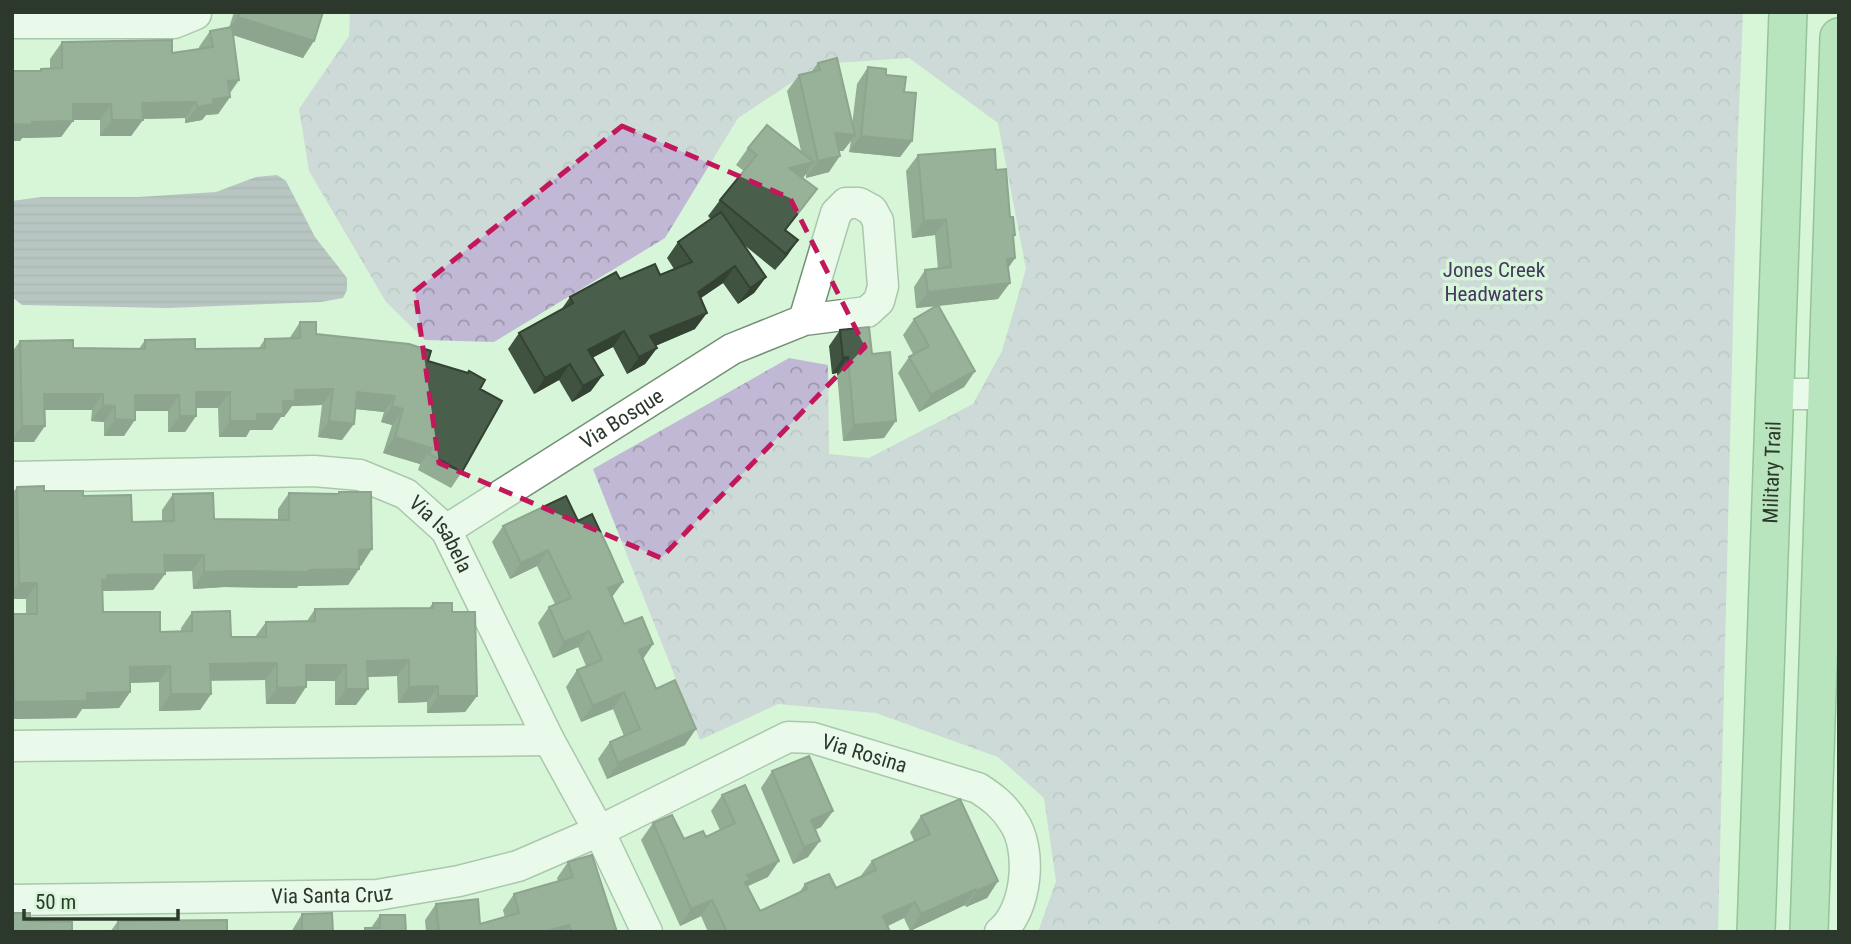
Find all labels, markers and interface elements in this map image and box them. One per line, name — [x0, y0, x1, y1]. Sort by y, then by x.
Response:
park label: Jones Creek Headwaters — [1443, 258, 1546, 306]
street label: Via Bosque — [576, 384, 668, 454]
street label: Military Trail — [1758, 421, 1786, 524]
street label: Via Isabela — [404, 491, 477, 577]
street label: Via Rosina — [819, 729, 910, 778]
scale bar — [24, 878, 178, 922]
street label: Via Santa Cruz — [271, 881, 394, 908]
text: 50 m — [35, 890, 76, 914]

